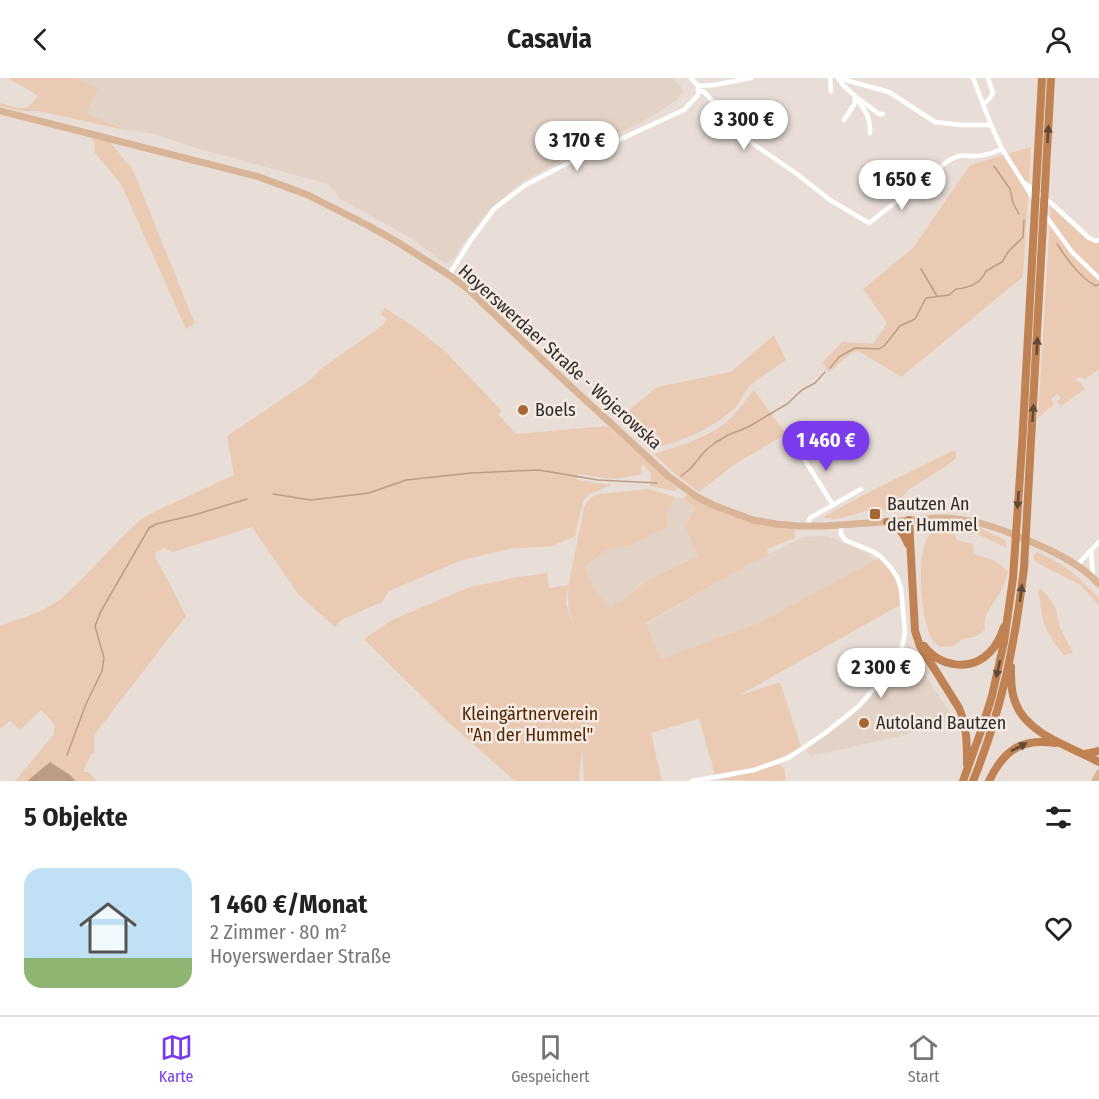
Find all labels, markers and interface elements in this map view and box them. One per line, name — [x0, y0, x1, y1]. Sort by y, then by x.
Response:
icon: back — [24, 23, 57, 56]
text: Casavia — [507, 23, 592, 55]
icon: person — [1042, 23, 1075, 56]
pin: 3 300 € — [689, 100, 799, 151]
text: 3 300 € — [714, 107, 774, 131]
pin: 3 170 € — [522, 121, 632, 172]
one-way arrow — [1043, 124, 1053, 143]
text: 3 170 € — [549, 128, 605, 152]
pin: 1 650 € — [847, 160, 957, 211]
text: 1 650 € — [873, 167, 931, 191]
street label: Hoyerswerdaer Straße - Wojerowska — [454, 260, 666, 454]
one-way arrow — [1032, 337, 1041, 356]
place label: Boels — [535, 399, 576, 421]
marker: Boels — [516, 403, 530, 417]
one-way arrow — [1028, 404, 1037, 423]
pin: 1 460 € — [771, 421, 881, 472]
text: 1 460 € — [796, 428, 856, 452]
one-way arrow — [1014, 491, 1023, 510]
place label: Bautzen An der Hummel — [887, 493, 978, 536]
marker: Bautzen An der Hummel — [868, 507, 882, 521]
one-way arrow — [1016, 584, 1025, 603]
pin: 2 300 € — [826, 648, 936, 699]
text: 2 300 € — [851, 655, 911, 679]
one-way arrow — [993, 659, 1003, 678]
park label: Kleingärtnerverein "An der Hummel" — [462, 703, 598, 746]
place label: Autoland Bautzen — [876, 712, 1006, 734]
marker: Autoland Bautzen — [857, 716, 871, 730]
one-way arrow — [1010, 743, 1027, 752]
icon: filters — [1042, 801, 1075, 834]
text: 5 Objekte — [24, 802, 128, 833]
text: 1 460 €/Monat — [210, 889, 367, 920]
icon: home — [72, 892, 144, 964]
icon: heart — [1042, 912, 1075, 945]
text: 2 Zimmer · 80 m² — [210, 920, 347, 944]
text: Hoyerswerdaer Straße — [210, 944, 391, 968]
tab: Karte — [159, 1031, 194, 1086]
tab: Gespeichert — [511, 1031, 590, 1086]
tab: Start — [907, 1031, 940, 1086]

